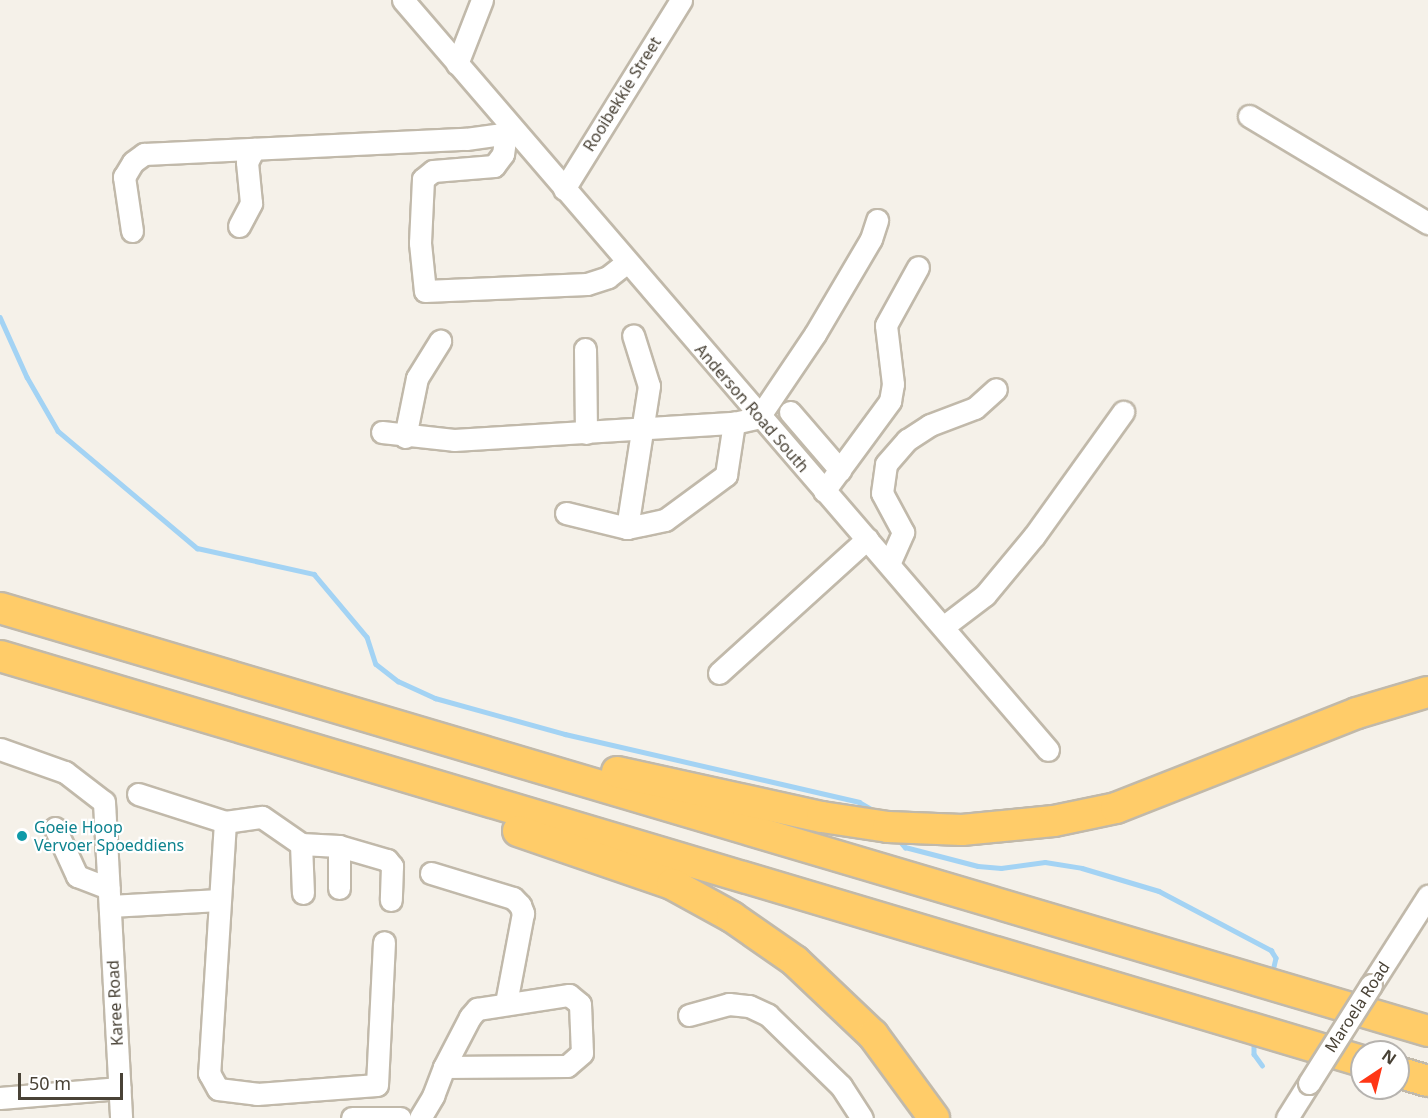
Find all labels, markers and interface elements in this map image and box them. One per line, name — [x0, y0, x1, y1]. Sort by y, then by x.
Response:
street label: Rooibekkie Street — [579, 33, 665, 155]
street label: Anderson Road South — [691, 340, 813, 476]
place label: Goeie Hoop Vervoer Spoeddiens — [34, 817, 184, 855]
marker: Goeie Hoop Vervoer Spoeddiens — [15, 829, 29, 843]
street label: Maroela Road — [1321, 958, 1393, 1056]
street label: Karee Road — [103, 960, 127, 1046]
north arrow — [1350, 1040, 1410, 1100]
text: N — [1378, 1044, 1401, 1070]
scale bar — [21, 1061, 126, 1099]
text: 50 m — [29, 1071, 71, 1095]

